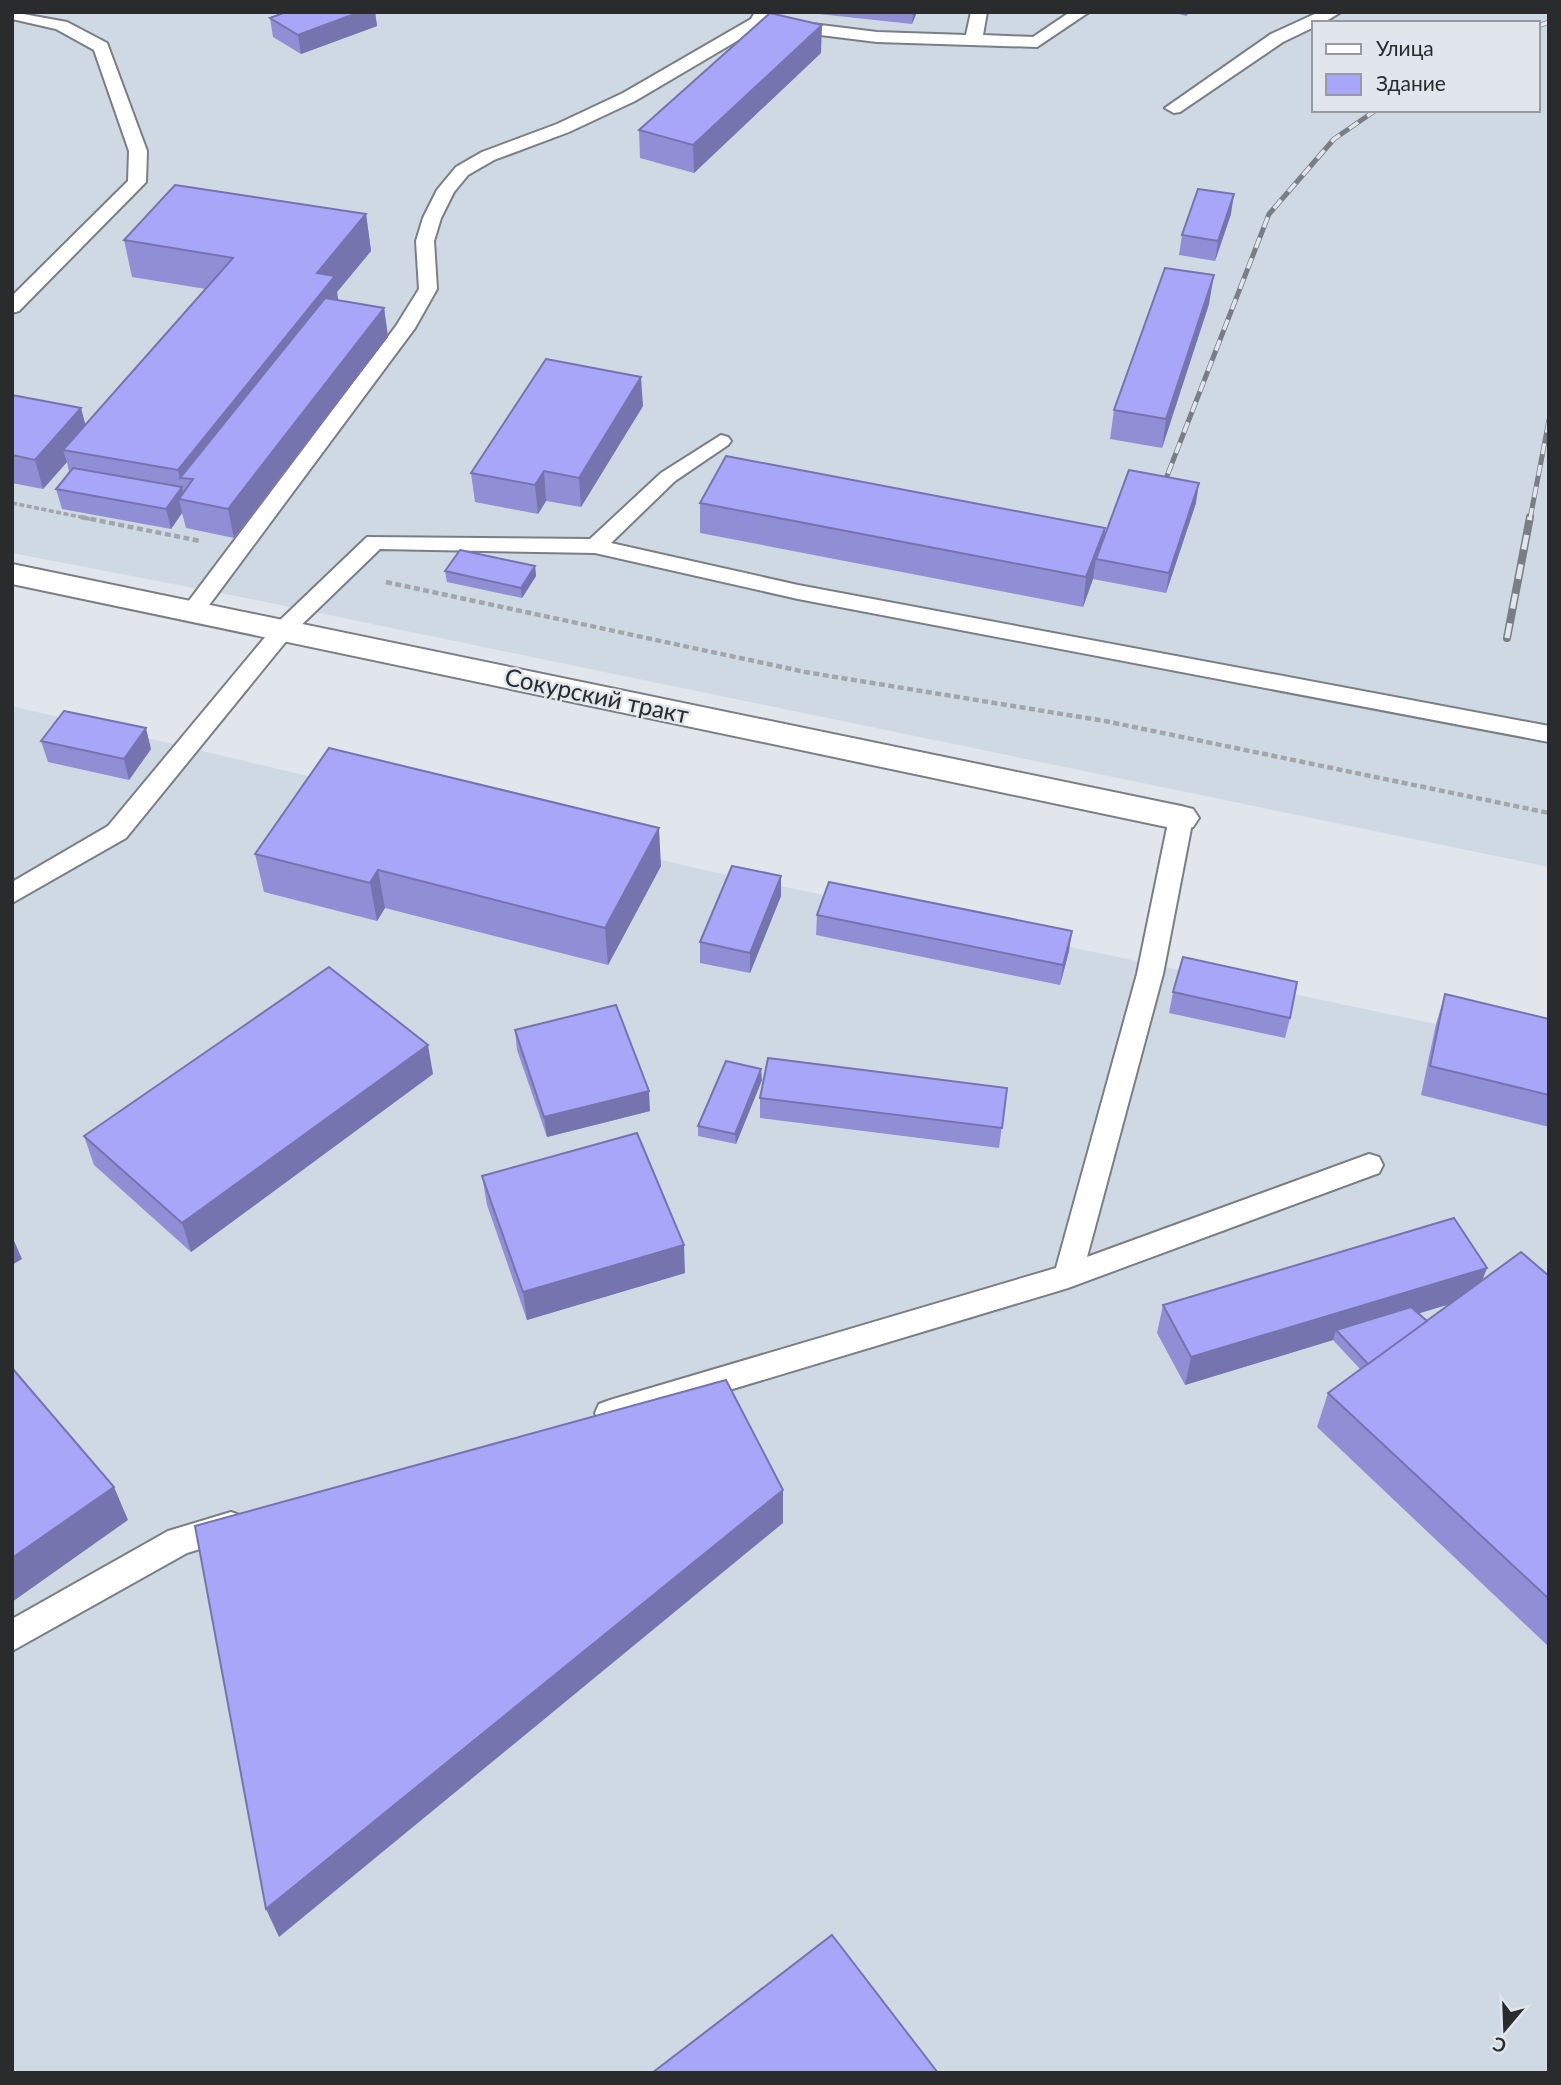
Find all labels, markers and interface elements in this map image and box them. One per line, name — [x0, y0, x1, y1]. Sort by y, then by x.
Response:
legend — [1312, 21, 1540, 112]
text: Улица — [1376, 35, 1434, 60]
text: Здание — [1376, 70, 1446, 95]
street label: Сокурский тракт — [502, 661, 692, 729]
north arrow — [1470, 1994, 1540, 2064]
text: С — [1489, 2032, 1509, 2058]

